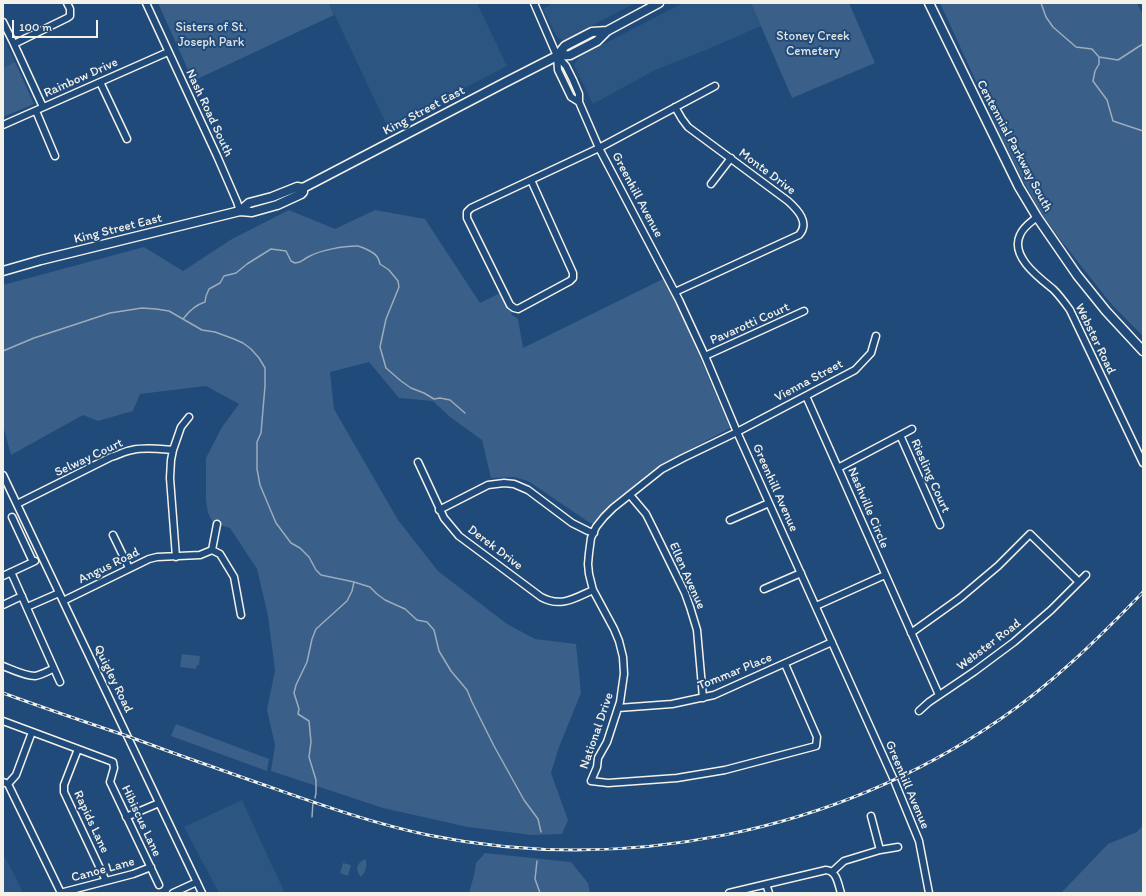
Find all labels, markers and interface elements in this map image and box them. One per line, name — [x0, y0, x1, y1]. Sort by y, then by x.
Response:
scale bar — [14, 12, 100, 38]
text: 100 m — [19, 20, 52, 34]
park label: Sisters of St. Joseph Park — [175, 20, 247, 51]
park label: Stoney Creek Cemetery — [776, 29, 850, 60]
street label: Rainbow Drive — [41, 55, 121, 101]
street label: Nash Road South — [182, 67, 236, 159]
street label: Centennial Parkway South — [973, 78, 1055, 214]
street label: King Street East — [380, 83, 468, 139]
street label: Monte Drive — [735, 145, 799, 199]
street label: Greenhill Avenue — [608, 150, 666, 240]
street label: King Street East — [72, 210, 164, 248]
street label: Pavarotti Court — [708, 300, 792, 348]
street label: Webster Road — [1071, 301, 1119, 377]
street label: Vienna Street — [772, 356, 846, 406]
street label: Selway Court — [52, 435, 126, 481]
street label: Riesling Court — [907, 437, 953, 515]
street label: Greenhill Avenue — [749, 442, 801, 534]
street label: Nashville Circle — [844, 465, 892, 551]
street label: Derek Drive — [464, 522, 526, 574]
street label: Ellen Avenue — [665, 540, 709, 612]
street label: Angus Road — [76, 544, 142, 588]
street label: Webster Road — [954, 616, 1024, 674]
street label: Quigley Road — [90, 642, 136, 716]
street label: Tommar Place — [696, 650, 774, 694]
street label: National Drive — [577, 691, 617, 771]
street label: Greenhill Avenue — [881, 738, 933, 832]
street label: Hibiscus Lane — [118, 783, 164, 859]
street label: Rapids Lane — [70, 788, 112, 856]
street label: Canoe Lane — [70, 854, 136, 886]

